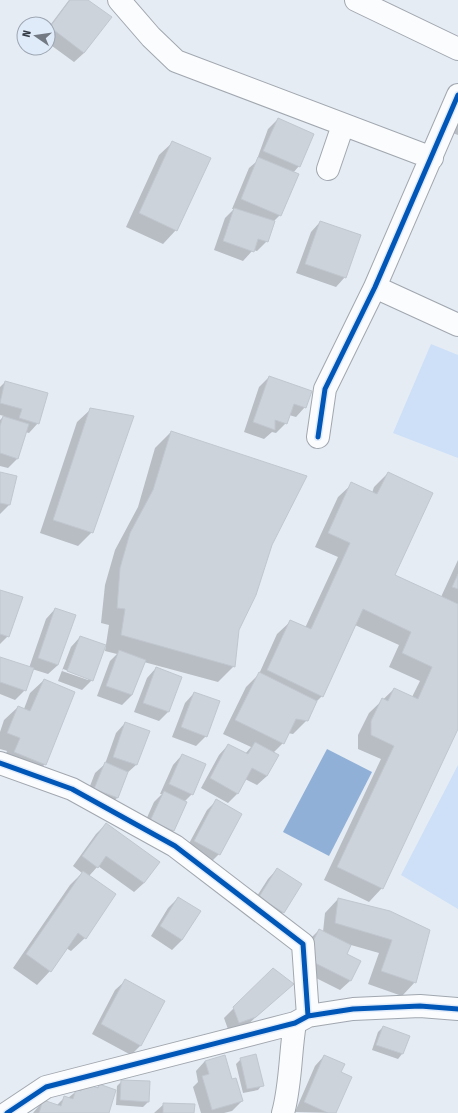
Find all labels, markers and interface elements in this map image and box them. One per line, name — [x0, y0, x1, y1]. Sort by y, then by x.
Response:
north arrow — [16, 16, 56, 56]
text: N — [20, 29, 34, 39]

